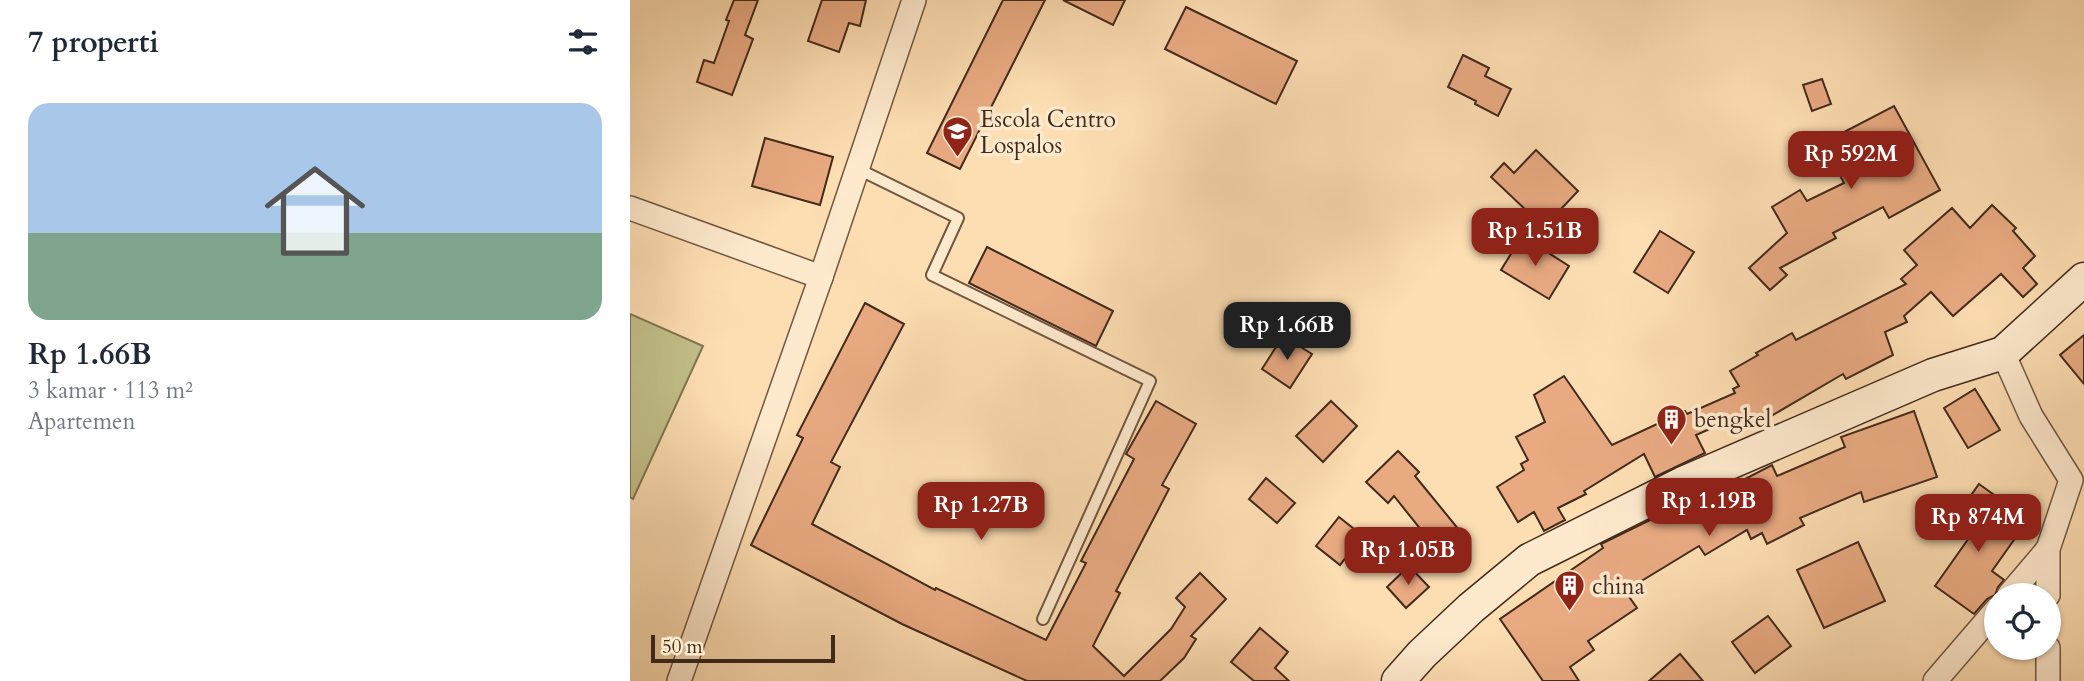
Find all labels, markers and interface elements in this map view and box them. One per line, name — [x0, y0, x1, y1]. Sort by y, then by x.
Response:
text: 7 properti — [28, 22, 159, 63]
icon: filters — [564, 23, 602, 61]
place label: Escola Centro Lospalos — [980, 104, 1116, 161]
school or university icon: Escola Centro Lospalos — [940, 115, 974, 159]
pin: Rp 592M — [1786, 132, 1916, 191]
text: Rp 592M — [1804, 138, 1898, 169]
icon: home — [252, 148, 378, 274]
pin: Rp 1.51B — [1463, 208, 1607, 268]
text: Rp 1.51B — [1488, 215, 1582, 246]
pin: Rp 1.66B — [1215, 302, 1359, 362]
text: Rp 1.66B — [1240, 309, 1334, 340]
text: Rp 1.66B — [28, 334, 152, 375]
text: 3 kamar · 113 m² — [28, 375, 193, 406]
building icon: bengkel — [1654, 402, 1688, 446]
place label: bengkel — [1694, 404, 1772, 435]
text: Apartemen — [28, 406, 136, 437]
pin: Rp 1.19B — [1637, 478, 1781, 538]
pin: Rp 1.27B — [909, 482, 1053, 542]
text: Rp 1.19B — [1662, 485, 1756, 516]
text: Rp 1.27B — [934, 489, 1028, 520]
pin: Rp 874M — [1913, 494, 2043, 554]
text: Rp 874M — [1931, 501, 2025, 532]
pin: Rp 1.05B — [1336, 528, 1480, 587]
text: Rp 1.05B — [1361, 534, 1455, 565]
building icon: china — [1552, 569, 1586, 613]
place label: china — [1592, 571, 1645, 602]
map controls — [1984, 583, 2061, 660]
button: locate — [1984, 583, 2061, 660]
scale bar — [651, 632, 835, 664]
text: 50 m — [662, 634, 703, 660]

